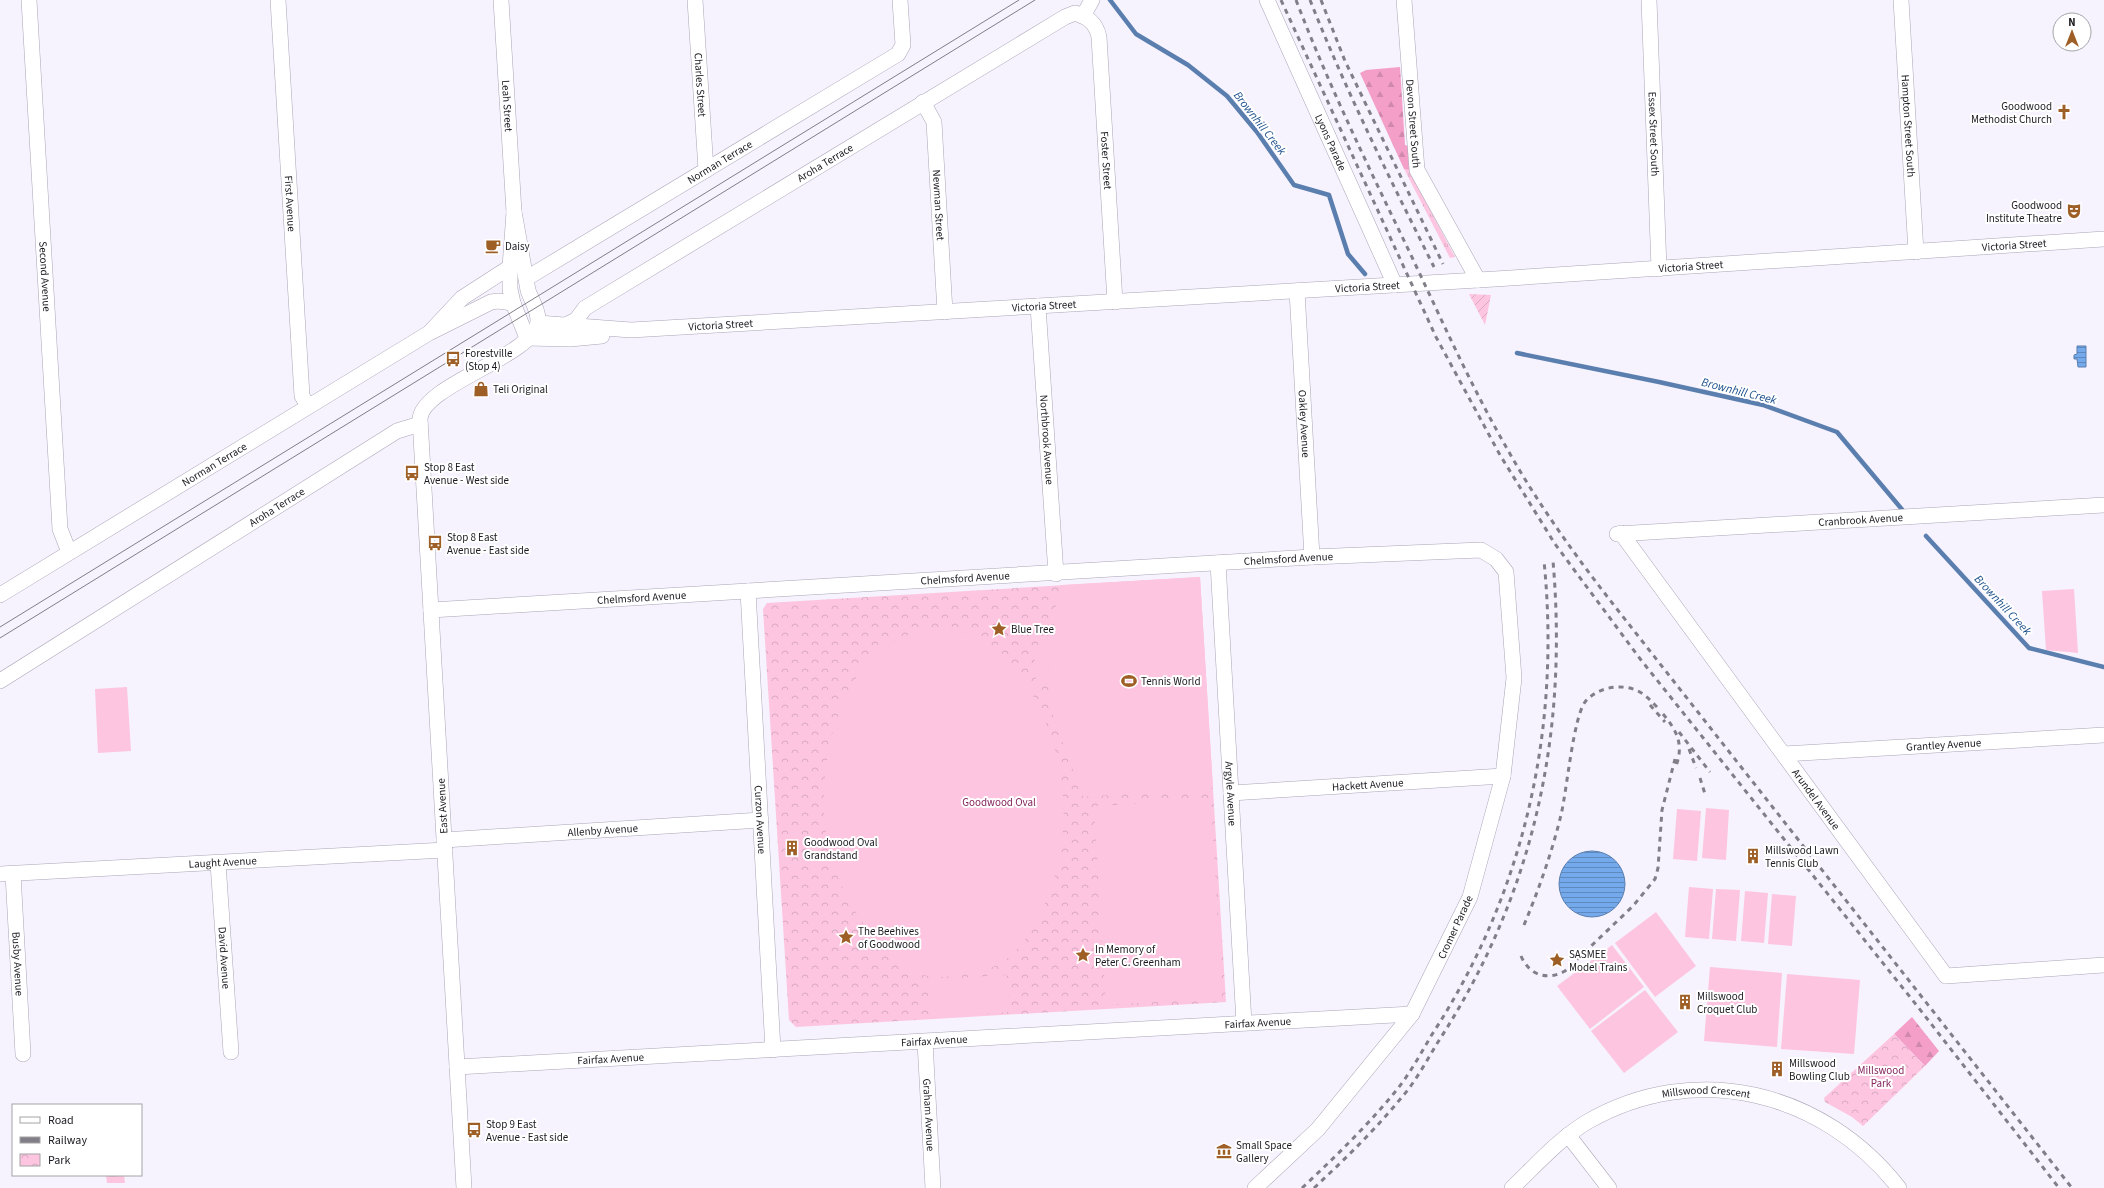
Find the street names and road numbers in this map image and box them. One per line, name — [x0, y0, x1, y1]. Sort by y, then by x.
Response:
street label: Charles Street — [690, 52, 710, 118]
street label: Hampton Street South — [1897, 74, 1919, 178]
street label: Leah Street — [498, 79, 516, 132]
street label: Devon Street South — [1402, 79, 1424, 169]
street label: Essex Street South — [1644, 91, 1663, 177]
street label: Lyons Parade — [1311, 112, 1350, 174]
street label: Foster Street — [1097, 131, 1115, 190]
street label: Norman Terrace — [684, 136, 756, 188]
street label: Aroha Terrace — [794, 140, 857, 186]
street label: Newman Street — [929, 169, 948, 241]
street label: First Avenue — [281, 175, 299, 233]
street label: Victoria Street — [1981, 236, 2047, 255]
street label: Second Avenue — [35, 241, 54, 313]
street label: Victoria Street — [1658, 257, 1724, 276]
street label: Victoria Street — [1335, 278, 1401, 296]
street label: Victoria Street — [1011, 297, 1077, 316]
street label: Victoria Street — [688, 316, 754, 335]
street label: Oakley Avenue — [1295, 389, 1313, 459]
street label: Northbrook Avenue — [1036, 394, 1057, 486]
street label: Norman Terrace — [179, 439, 250, 490]
street label: Aroha Terrace — [246, 484, 308, 530]
street label: Cranbrook Avenue — [1818, 510, 1904, 530]
street label: Chelmsford Avenue — [1243, 549, 1334, 569]
street label: Chelmsford Avenue — [920, 568, 1011, 589]
street label: Chelmsford Avenue — [597, 588, 687, 608]
street label: Grantley Avenue — [1906, 735, 1982, 755]
street label: Argyle Avenue — [1221, 761, 1240, 827]
street label: Arundel Avenue — [1788, 766, 1844, 833]
street label: Hackett Avenue — [1331, 775, 1405, 795]
street label: East Avenue — [434, 777, 451, 834]
street label: Curzon Avenue — [751, 785, 769, 855]
street label: Allenby Avenue — [567, 821, 639, 840]
street label: Laught Avenue — [188, 853, 258, 872]
street label: Cromer Parade — [1434, 893, 1477, 961]
street label: David Avenue — [214, 926, 234, 990]
street label: Busby Avenue — [8, 931, 27, 997]
street label: Fairfax Avenue — [1224, 1014, 1292, 1032]
street label: Fairfax Avenue — [901, 1032, 969, 1050]
street label: Fairfax Avenue — [577, 1050, 645, 1068]
street label: Graham Avenue — [919, 1078, 938, 1152]
street label: Millswood Crescent — [1661, 1083, 1752, 1102]

